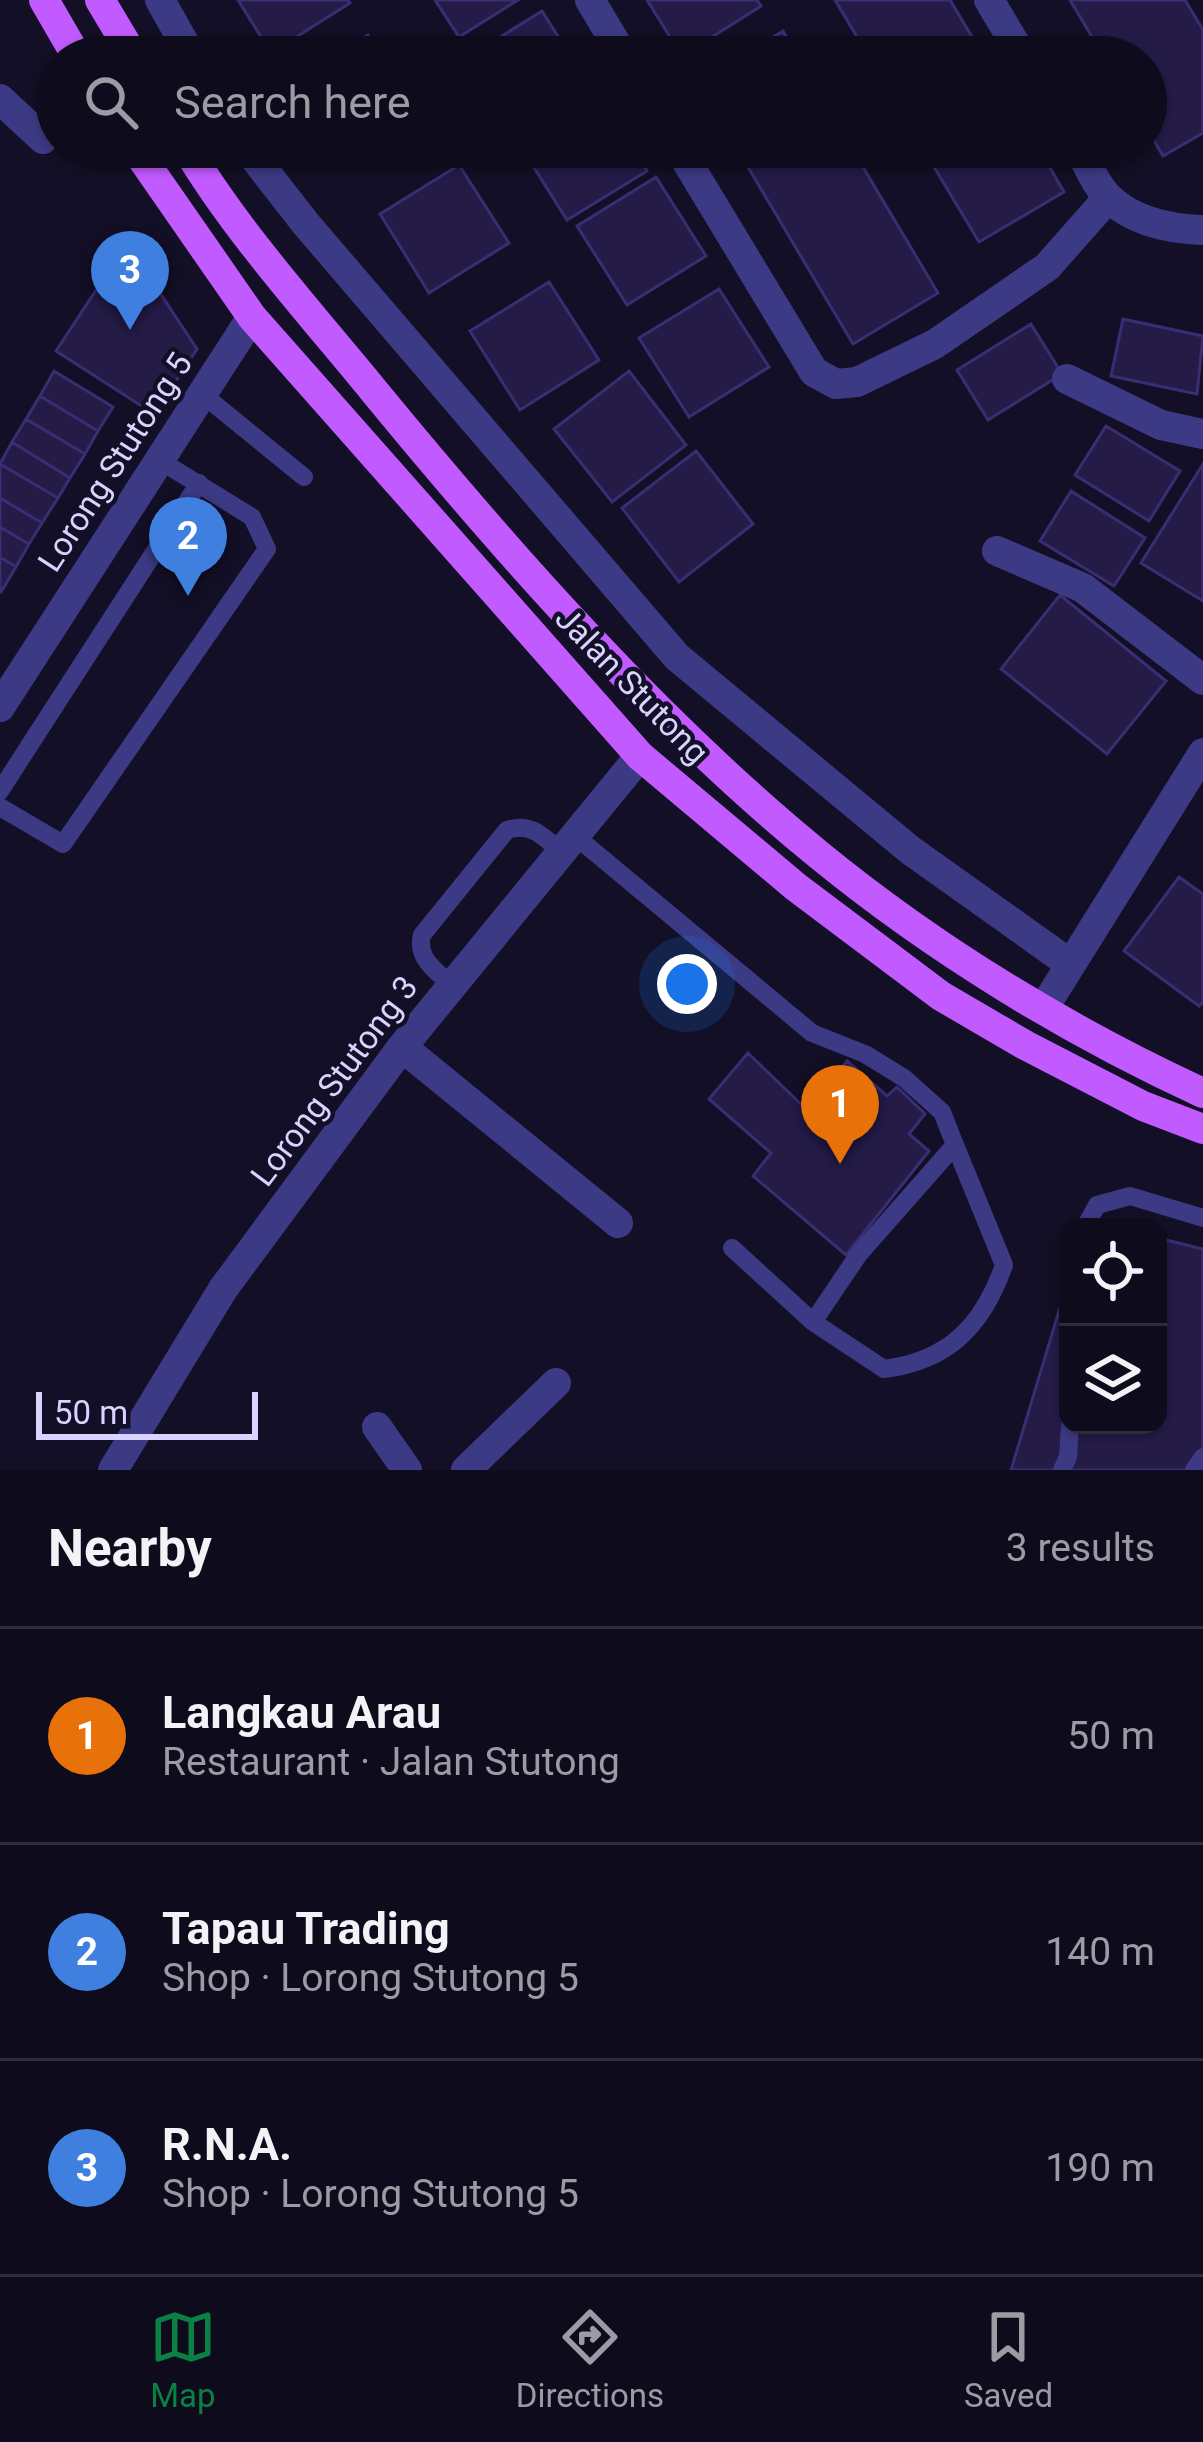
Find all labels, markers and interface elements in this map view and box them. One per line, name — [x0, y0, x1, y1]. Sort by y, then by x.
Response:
search box — [36, 36, 1167, 168]
icon: search — [78, 69, 144, 135]
text: Search here — [174, 76, 411, 129]
pin: 3 — [91, 231, 169, 330]
street label: Lorong Stutong 5 — [30, 345, 200, 579]
pin: 2 — [149, 497, 227, 596]
street label: Jalan Stutong — [547, 598, 717, 772]
your location — [657, 954, 717, 1014]
street label: Lorong Stutong 3 — [242, 968, 426, 1194]
pin: 1 — [801, 1065, 879, 1164]
map controls — [1059, 1218, 1167, 1434]
button: locate — [1059, 1218, 1167, 1326]
button: layers — [1059, 1326, 1167, 1434]
scale bar — [36, 1386, 258, 1439]
text: 50 m — [54, 1393, 128, 1432]
text: Nearby — [48, 1519, 212, 1578]
text: 3 results — [1006, 1525, 1155, 1571]
text: Langkau Arau — [162, 1686, 441, 1739]
text: 1 — [76, 1713, 98, 1759]
text: 50 m — [1067, 1713, 1155, 1759]
text: Restaurant · Jalan Stutong — [162, 1739, 620, 1785]
text: Tapau Trading — [162, 1902, 450, 1955]
text: 2 — [76, 1929, 98, 1975]
text: 140 m — [1045, 1929, 1155, 1975]
text: Shop · Lorong Stutong 5 — [162, 1955, 579, 2001]
text: R.N.A. — [162, 2118, 292, 2171]
text: 3 — [76, 2145, 98, 2191]
text: 190 m — [1045, 2145, 1155, 2191]
text: Shop · Lorong Stutong 5 — [162, 2171, 579, 2217]
tab: Map — [150, 2304, 216, 2415]
tab: Directions — [516, 2304, 664, 2415]
tab: Saved — [964, 2304, 1053, 2415]

